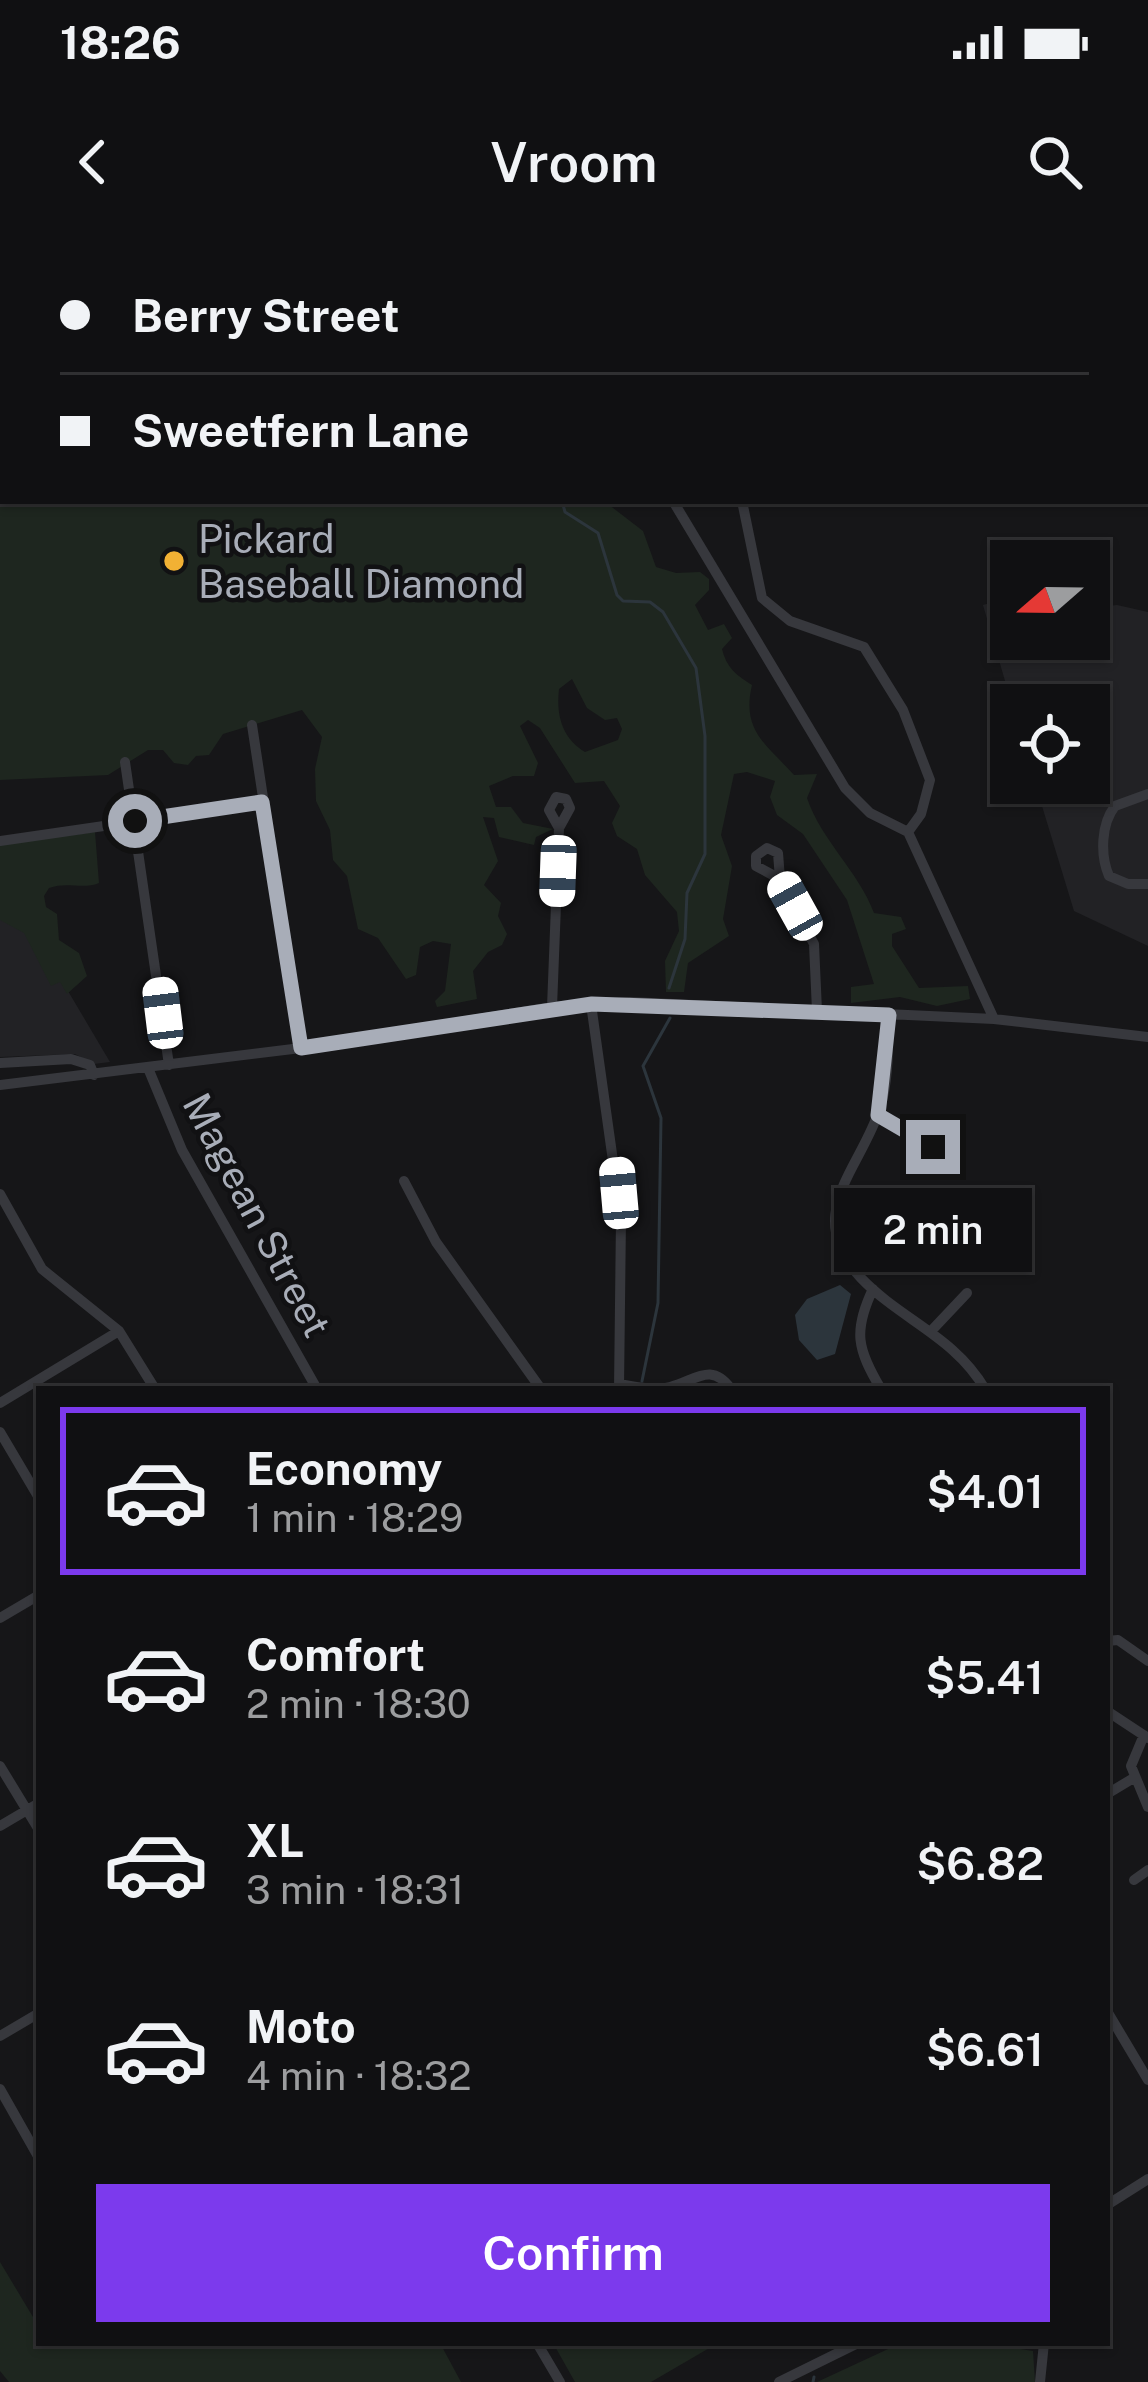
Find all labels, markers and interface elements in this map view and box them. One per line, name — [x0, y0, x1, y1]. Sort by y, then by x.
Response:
text: 18:26 — [60, 16, 181, 69]
icon: back — [60, 129, 126, 195]
icon: search — [1022, 129, 1088, 195]
text: Vroom — [490, 131, 658, 194]
text: Berry Street — [132, 289, 399, 342]
text: Sweetfern Lane — [132, 404, 469, 457]
place label: Pickard Baseball Diamond — [198, 516, 524, 607]
north arrow — [990, 540, 1110, 660]
map controls — [990, 540, 1110, 804]
marker: Pickard Baseball Diamond — [161, 548, 187, 574]
button: locate — [990, 684, 1110, 804]
route start — [108, 794, 162, 848]
car — [539, 834, 577, 908]
car — [762, 866, 828, 946]
car — [141, 975, 185, 1051]
street label: Magean Street — [174, 1085, 340, 1345]
route end — [906, 1120, 960, 1174]
car — [598, 1156, 640, 1230]
callout: 2 min — [834, 1189, 1032, 1273]
text: 2 min — [883, 1207, 983, 1253]
icon: car — [102, 1437, 210, 1545]
text: Economy — [246, 1442, 442, 1495]
text: $4.01 — [926, 1465, 1044, 1518]
text: 1 min · 18:29 — [246, 1495, 463, 1541]
icon: car — [102, 1623, 210, 1731]
text: Comfort — [246, 1628, 425, 1681]
text: $5.41 — [925, 1651, 1044, 1704]
text: 2 min · 18:30 — [246, 1681, 471, 1727]
icon: car — [102, 1809, 210, 1917]
text: XL — [246, 1814, 304, 1867]
text: $6.82 — [916, 1837, 1044, 1890]
text: 3 min · 18:31 — [246, 1867, 464, 1913]
icon: car — [102, 1995, 210, 2103]
text: Moto — [246, 2000, 356, 2053]
text: $6.61 — [926, 2023, 1044, 2076]
text: 4 min · 18:32 — [246, 2053, 472, 2099]
button: Confirm — [96, 2184, 1050, 2322]

